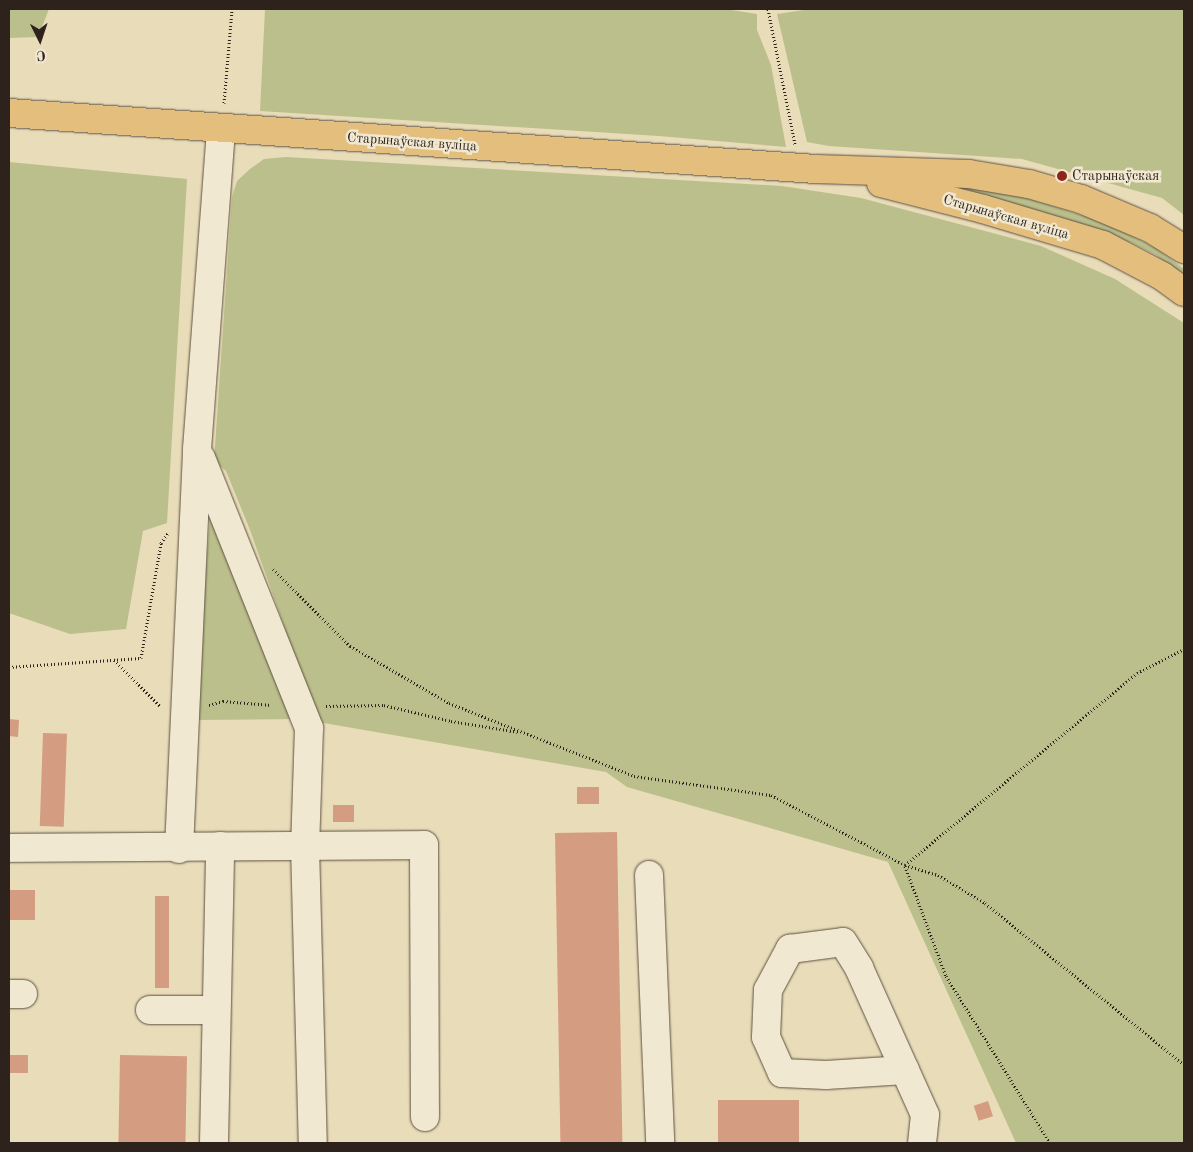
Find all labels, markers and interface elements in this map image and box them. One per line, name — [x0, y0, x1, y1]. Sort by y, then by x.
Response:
north arrow — [15, 15, 65, 65]
text: С — [36, 48, 46, 62]
street label: Старынаўская вуліца — [347, 129, 477, 155]
place label: Старынаўская — [1072, 168, 1159, 184]
marker: Старынаўская — [1056, 170, 1068, 182]
street label: Старынаўская вуліца — [941, 191, 1071, 243]

